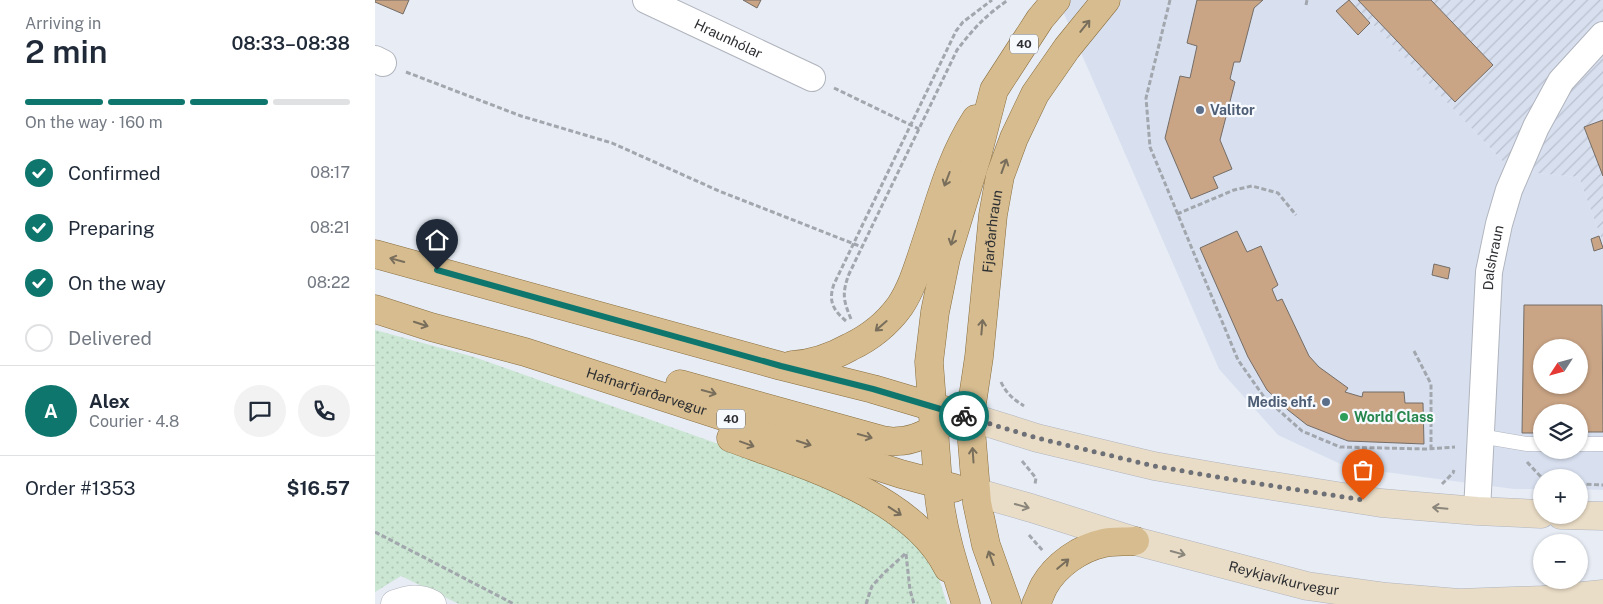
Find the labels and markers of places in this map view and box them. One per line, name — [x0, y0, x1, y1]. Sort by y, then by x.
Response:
place label: Valitor — [1210, 102, 1255, 118]
marker: Valitor — [1194, 104, 1206, 116]
pin — [416, 219, 458, 270]
place label: Medis ehf. — [1247, 394, 1316, 410]
marker: Medis ehf. — [1320, 396, 1332, 408]
place label: World Class — [1354, 409, 1434, 425]
marker: World Class — [1338, 411, 1350, 423]
pin — [1342, 449, 1384, 500]

